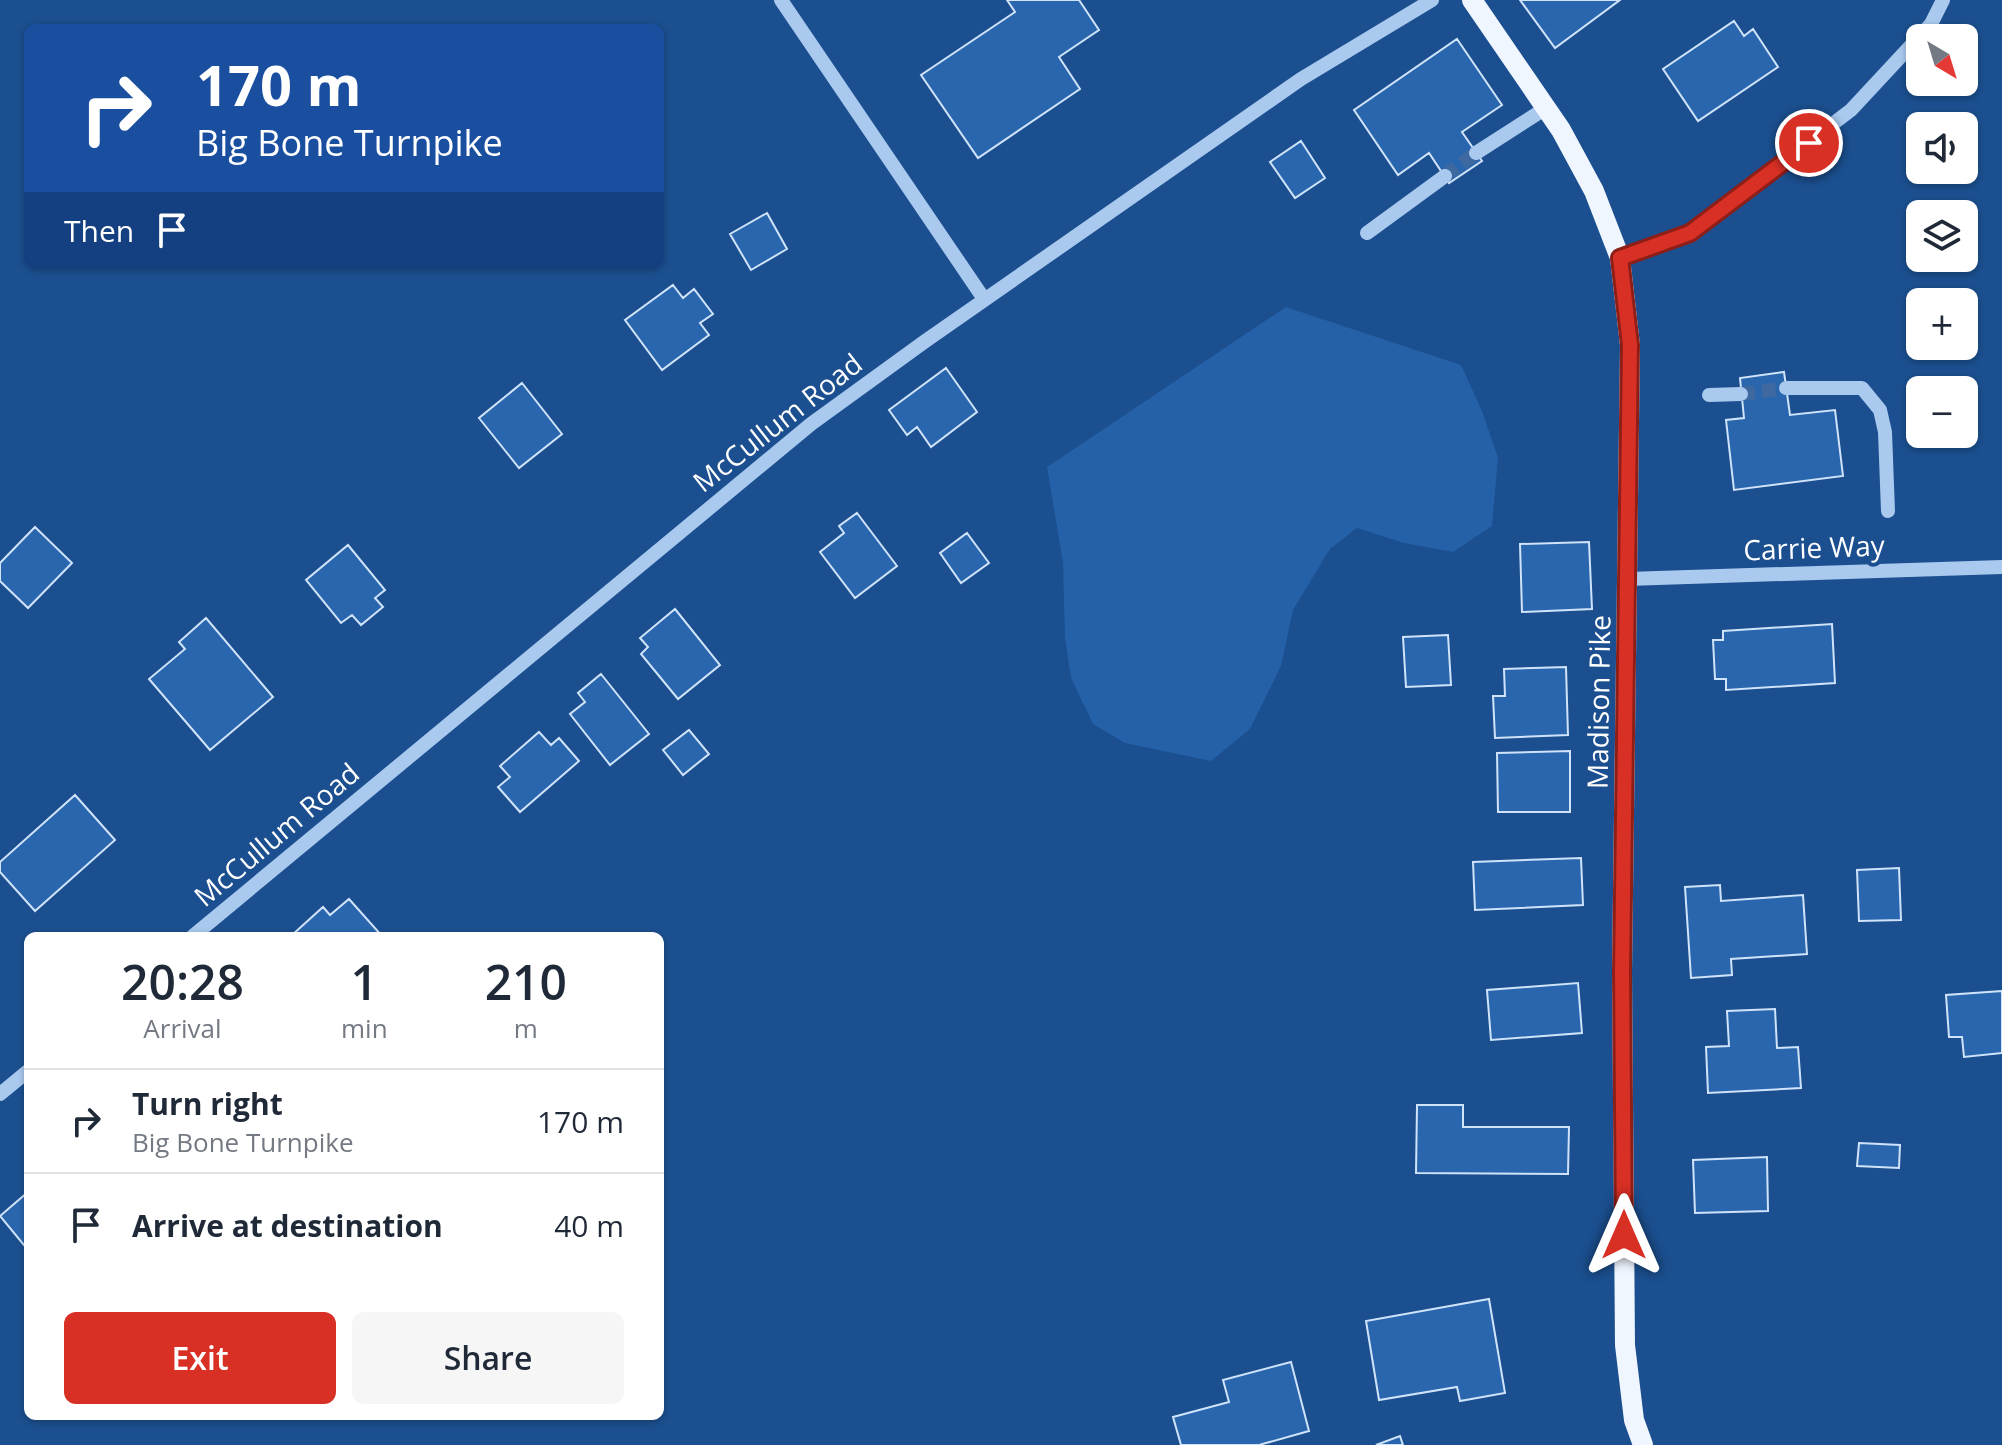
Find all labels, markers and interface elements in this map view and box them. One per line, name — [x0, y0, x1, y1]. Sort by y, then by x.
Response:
north arrow — [1906, 24, 1978, 96]
map controls — [1906, 24, 1978, 448]
text: 170 m — [196, 46, 362, 122]
icon: right — [64, 56, 168, 160]
pin — [1775, 109, 1843, 177]
button: sound — [1906, 112, 1978, 184]
text: Big Bone Turnpike — [196, 118, 503, 167]
icon: arrive — [1787, 121, 1831, 165]
button: layers — [1906, 200, 1978, 272]
icon: arrive — [150, 208, 194, 252]
text: Then — [64, 210, 134, 251]
button: + — [1906, 288, 1978, 360]
street label: McCullum Road — [685, 344, 869, 500]
button: − — [1906, 376, 1978, 448]
street label: Carrie Way — [1743, 526, 1886, 568]
street label: Madison Pike — [1577, 615, 1619, 789]
street label: McCullum Road — [185, 754, 367, 914]
text: 20:28 — [121, 949, 244, 1014]
text: 1 — [351, 949, 378, 1014]
text: 210 — [485, 949, 567, 1014]
text: Arrival — [143, 1010, 222, 1046]
text: min — [341, 1010, 388, 1046]
text: m — [514, 1010, 538, 1046]
text: Turn right — [132, 1083, 283, 1124]
icon: right — [64, 1099, 108, 1143]
text: 170 m — [537, 1101, 624, 1142]
text: Big Bone Turnpike — [132, 1124, 354, 1160]
position arrow — [1582, 1193, 1666, 1277]
icon: arrive — [64, 1203, 108, 1247]
text: Arrive at destination — [132, 1205, 443, 1246]
text: 40 m — [554, 1205, 624, 1246]
button: Exit — [64, 1312, 336, 1404]
button: Share — [352, 1312, 624, 1404]

